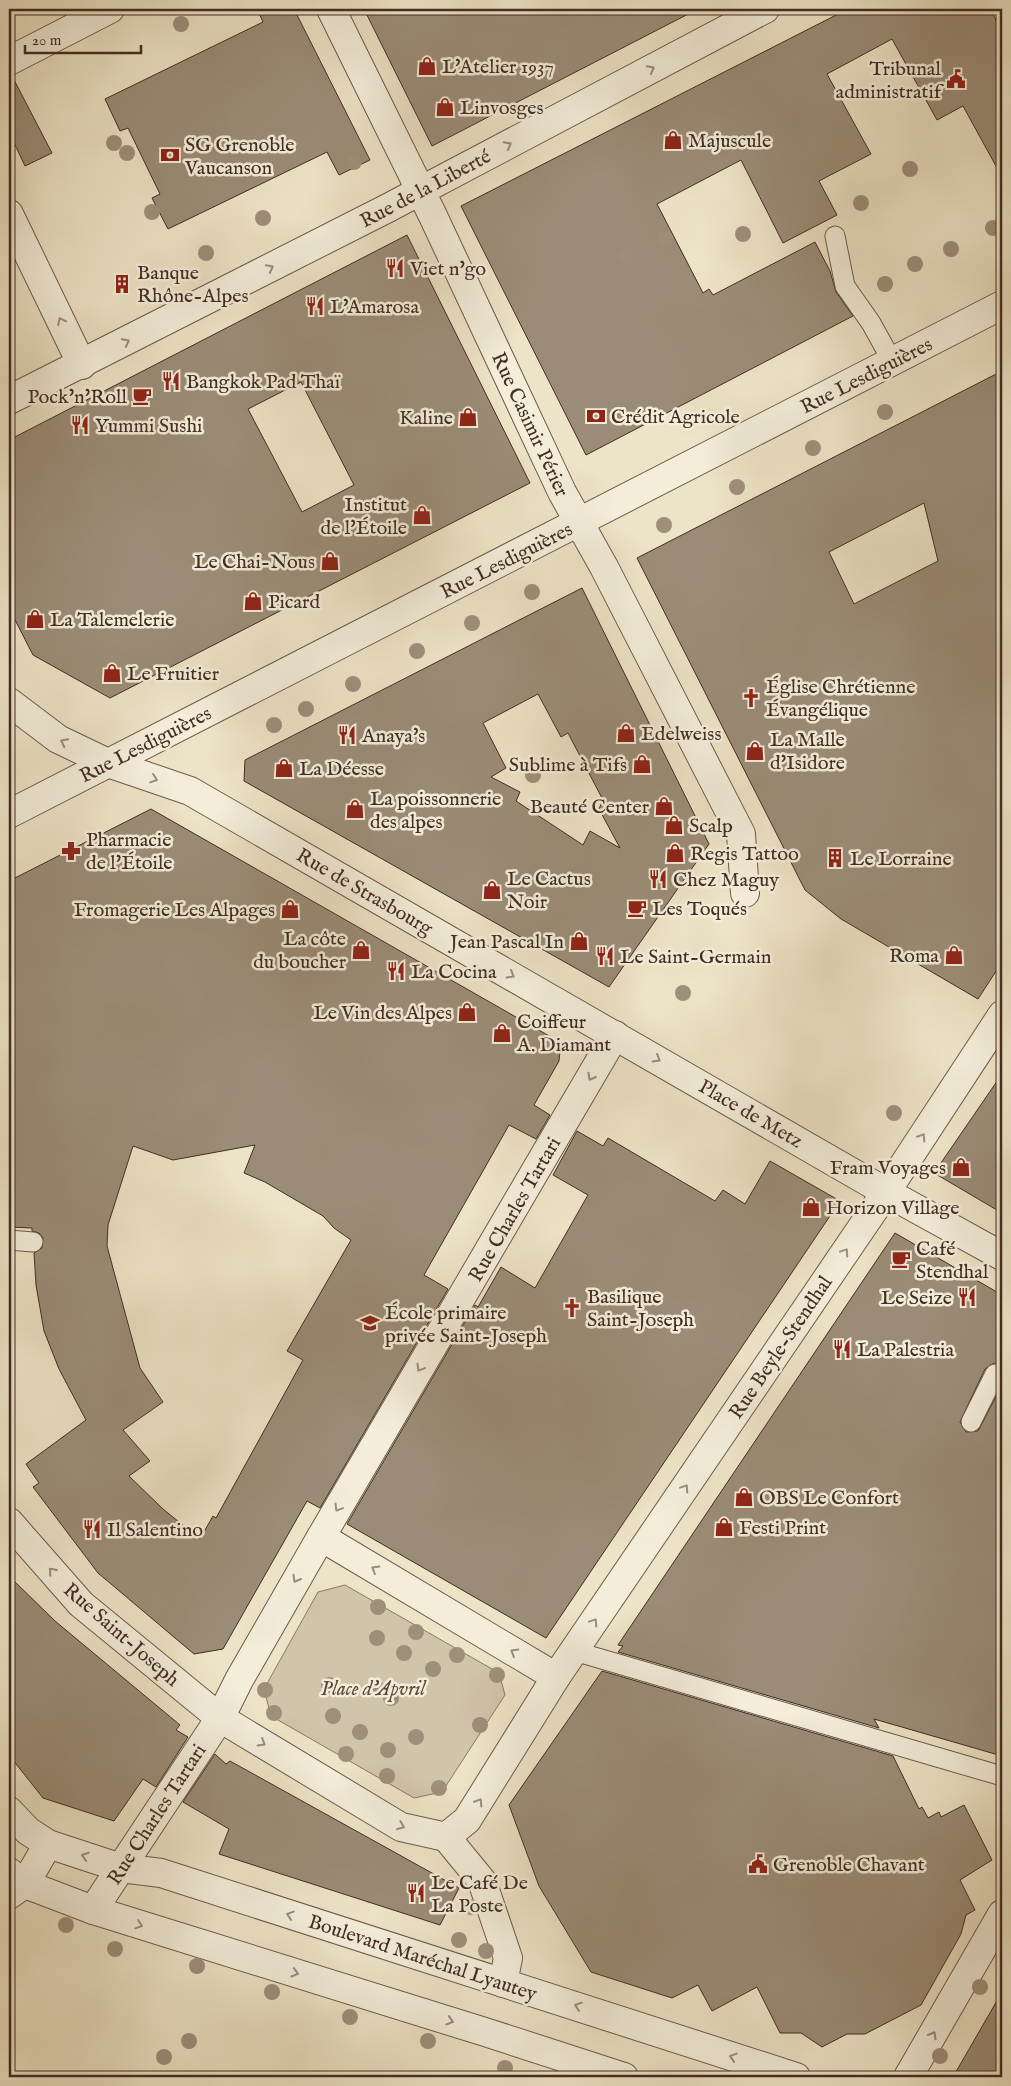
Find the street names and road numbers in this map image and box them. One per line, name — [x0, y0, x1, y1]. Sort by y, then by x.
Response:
street label: Rue de la Liberté — [356, 144, 495, 234]
street label: Rue Lesdiguières — [796, 332, 937, 420]
street label: Rue Casimir Périer — [485, 348, 574, 501]
street label: Rue Lesdiguières — [436, 517, 577, 605]
street label: Rue Lesdiguières — [75, 701, 216, 789]
street label: Rue de Strasbourg — [292, 843, 438, 942]
street label: Place de Metz — [694, 1074, 807, 1154]
street label: Rue Charles Tartari — [464, 1133, 567, 1287]
street label: Rue Beyle-Stendhal — [724, 1271, 839, 1424]
street label: Rue Saint-Joseph — [58, 1578, 185, 1693]
street label: Rue Charles Tartari — [102, 1740, 212, 1890]
street label: Boulevard Maréchal Lyautey — [305, 1910, 540, 2007]

